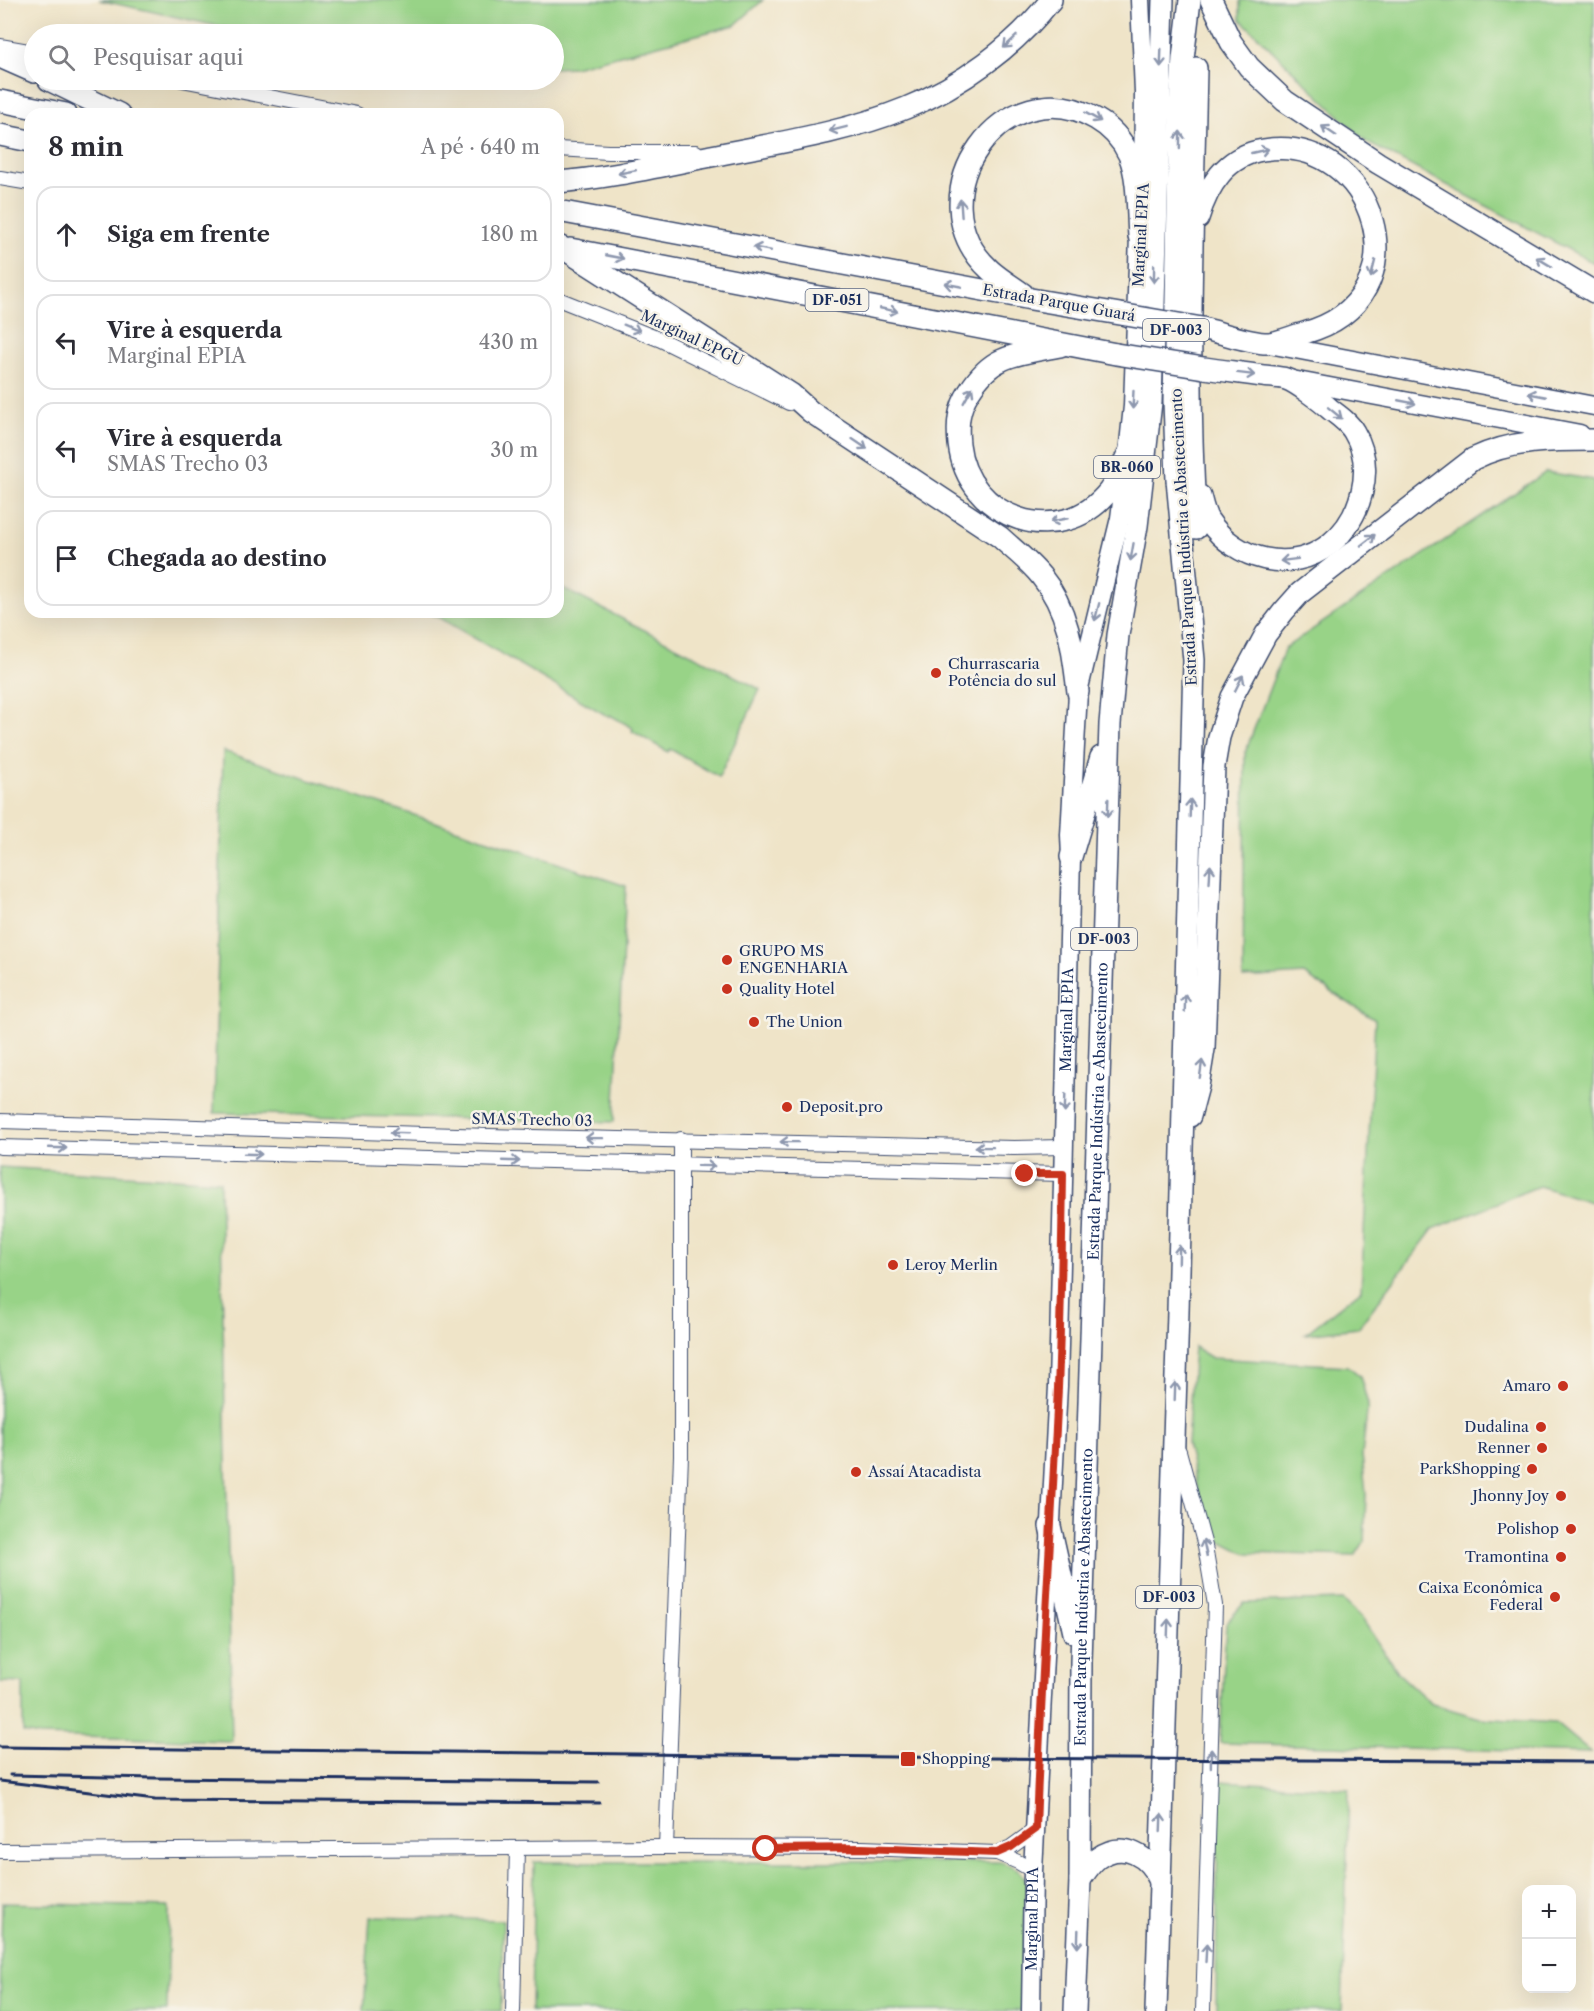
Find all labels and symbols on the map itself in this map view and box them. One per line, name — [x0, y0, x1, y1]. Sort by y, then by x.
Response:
one-way arrow — [1003, 35, 1018, 49]
one-way arrow — [1156, 48, 1167, 68]
one-way arrow — [1084, 111, 1101, 123]
one-way arrow — [829, 123, 848, 135]
one-way arrow — [1321, 124, 1338, 136]
one-way arrow — [1174, 131, 1185, 151]
one-way arrow — [1250, 144, 1269, 156]
one-way arrow — [617, 167, 637, 178]
street label: Marginal EPIA — [1128, 181, 1153, 288]
one-way arrow — [955, 198, 966, 218]
one-way arrow — [752, 243, 772, 254]
one-way arrow — [605, 252, 625, 263]
one-way arrow — [1536, 255, 1553, 267]
one-way arrow — [1366, 259, 1378, 278]
one-way arrow — [1149, 264, 1160, 284]
one-way arrow — [944, 279, 964, 290]
street label: Estrada Parque Guará — [981, 280, 1137, 325]
road number: DF-051 — [806, 289, 868, 311]
street label: Marginal EPGU — [638, 305, 747, 370]
one-way arrow — [879, 305, 899, 316]
road number: DF-003 — [1143, 319, 1209, 341]
one-way arrow — [622, 323, 641, 334]
one-way arrow — [1235, 368, 1255, 379]
one-way arrow — [963, 386, 974, 404]
street label: Estrada Parque Indústria e Abastecimento — [1166, 388, 1201, 686]
one-way arrow — [1127, 389, 1138, 409]
one-way arrow — [1527, 389, 1547, 400]
one-way arrow — [1396, 397, 1416, 408]
one-way arrow — [1327, 406, 1342, 420]
one-way arrow — [852, 437, 869, 450]
road number: BR-060 — [1094, 456, 1160, 478]
one-way arrow — [1050, 515, 1070, 526]
one-way arrow — [1359, 534, 1375, 547]
one-way arrow — [1126, 542, 1137, 561]
one-way arrow — [1280, 554, 1300, 565]
one-way arrow — [1091, 603, 1103, 622]
place label: Churrascaria Potência do sul — [948, 654, 1057, 690]
marker: Churrascaria Potência do sul — [929, 666, 943, 680]
one-way arrow — [1233, 675, 1245, 692]
one-way arrow — [1102, 798, 1114, 818]
one-way arrow — [1184, 799, 1196, 819]
one-way arrow — [1204, 864, 1215, 884]
road number: DF-003 — [1071, 928, 1137, 950]
place label: GRUPO MS ENGENHARIA — [739, 941, 849, 977]
marker: GRUPO MS ENGENHARIA — [720, 953, 734, 967]
street label: Estrada Parque Indústria e Abastecimento — [1083, 962, 1112, 1261]
street label: Marginal EPIA — [1056, 966, 1077, 1072]
place label: Quality Hotel — [739, 979, 835, 998]
marker: Quality Hotel — [720, 982, 734, 996]
one-way arrow — [1179, 993, 1190, 1013]
place label: The Union — [766, 1012, 843, 1031]
marker: The Union — [747, 1015, 761, 1029]
one-way arrow — [1195, 1059, 1206, 1079]
one-way arrow — [1059, 1093, 1070, 1113]
place label: Deposit.pro — [799, 1097, 883, 1116]
marker: Deposit.pro — [780, 1100, 794, 1114]
street label: SMAS Trecho 03 — [471, 1109, 593, 1130]
one-way arrow — [390, 1128, 410, 1139]
one-way arrow — [585, 1132, 605, 1144]
one-way arrow — [780, 1136, 800, 1148]
one-way arrow — [975, 1141, 994, 1153]
one-way arrow — [48, 1143, 68, 1154]
one-way arrow — [243, 1148, 263, 1160]
one-way arrow — [501, 1155, 521, 1167]
one-way arrow — [696, 1160, 716, 1172]
route end — [1011, 1160, 1037, 1186]
one-way arrow — [1173, 1244, 1185, 1264]
place label: Leroy Merlin — [905, 1255, 999, 1274]
marker: Leroy Merlin — [886, 1258, 900, 1272]
place label: Amaro — [1502, 1376, 1551, 1395]
marker: Amaro — [1556, 1379, 1570, 1393]
one-way arrow — [1170, 1381, 1181, 1401]
place label: Dudalina — [1464, 1417, 1529, 1436]
marker: Dudalina — [1534, 1420, 1548, 1434]
place label: Renner — [1477, 1438, 1531, 1457]
marker: Renner — [1535, 1441, 1549, 1455]
street label: Estrada Parque Indústria e Abastecimento — [1071, 1448, 1097, 1746]
place label: ParkShopping — [1419, 1459, 1520, 1478]
place label: Assaí Atacadista — [867, 1462, 981, 1481]
marker: ParkShopping — [1525, 1462, 1539, 1476]
marker: Assaí Atacadista — [849, 1465, 863, 1479]
place label: Jhonny Joy — [1470, 1486, 1550, 1505]
marker: Jhonny Joy — [1554, 1489, 1568, 1503]
place label: Polishop — [1497, 1519, 1559, 1538]
marker: Polishop — [1564, 1522, 1578, 1536]
one-way arrow — [1198, 1539, 1210, 1558]
place label: Tramontina — [1465, 1547, 1549, 1566]
marker: Tramontina — [1554, 1550, 1568, 1564]
place label: Caixa Econômica Federal — [1418, 1578, 1544, 1614]
road number: DF-003 — [1136, 1586, 1202, 1608]
marker: Caixa Econômica Federal — [1548, 1590, 1562, 1604]
one-way arrow — [1162, 1618, 1173, 1638]
one-way arrow — [1205, 1748, 1217, 1768]
place label: Shopping — [922, 1749, 990, 1768]
marker: Shopping — [899, 1750, 917, 1768]
one-way arrow — [1156, 1813, 1167, 1833]
route start — [752, 1835, 778, 1861]
street label: Marginal EPIA — [1022, 1866, 1042, 1971]
one-way arrow — [1072, 1928, 1083, 1948]
one-way arrow — [1201, 1943, 1212, 1963]

